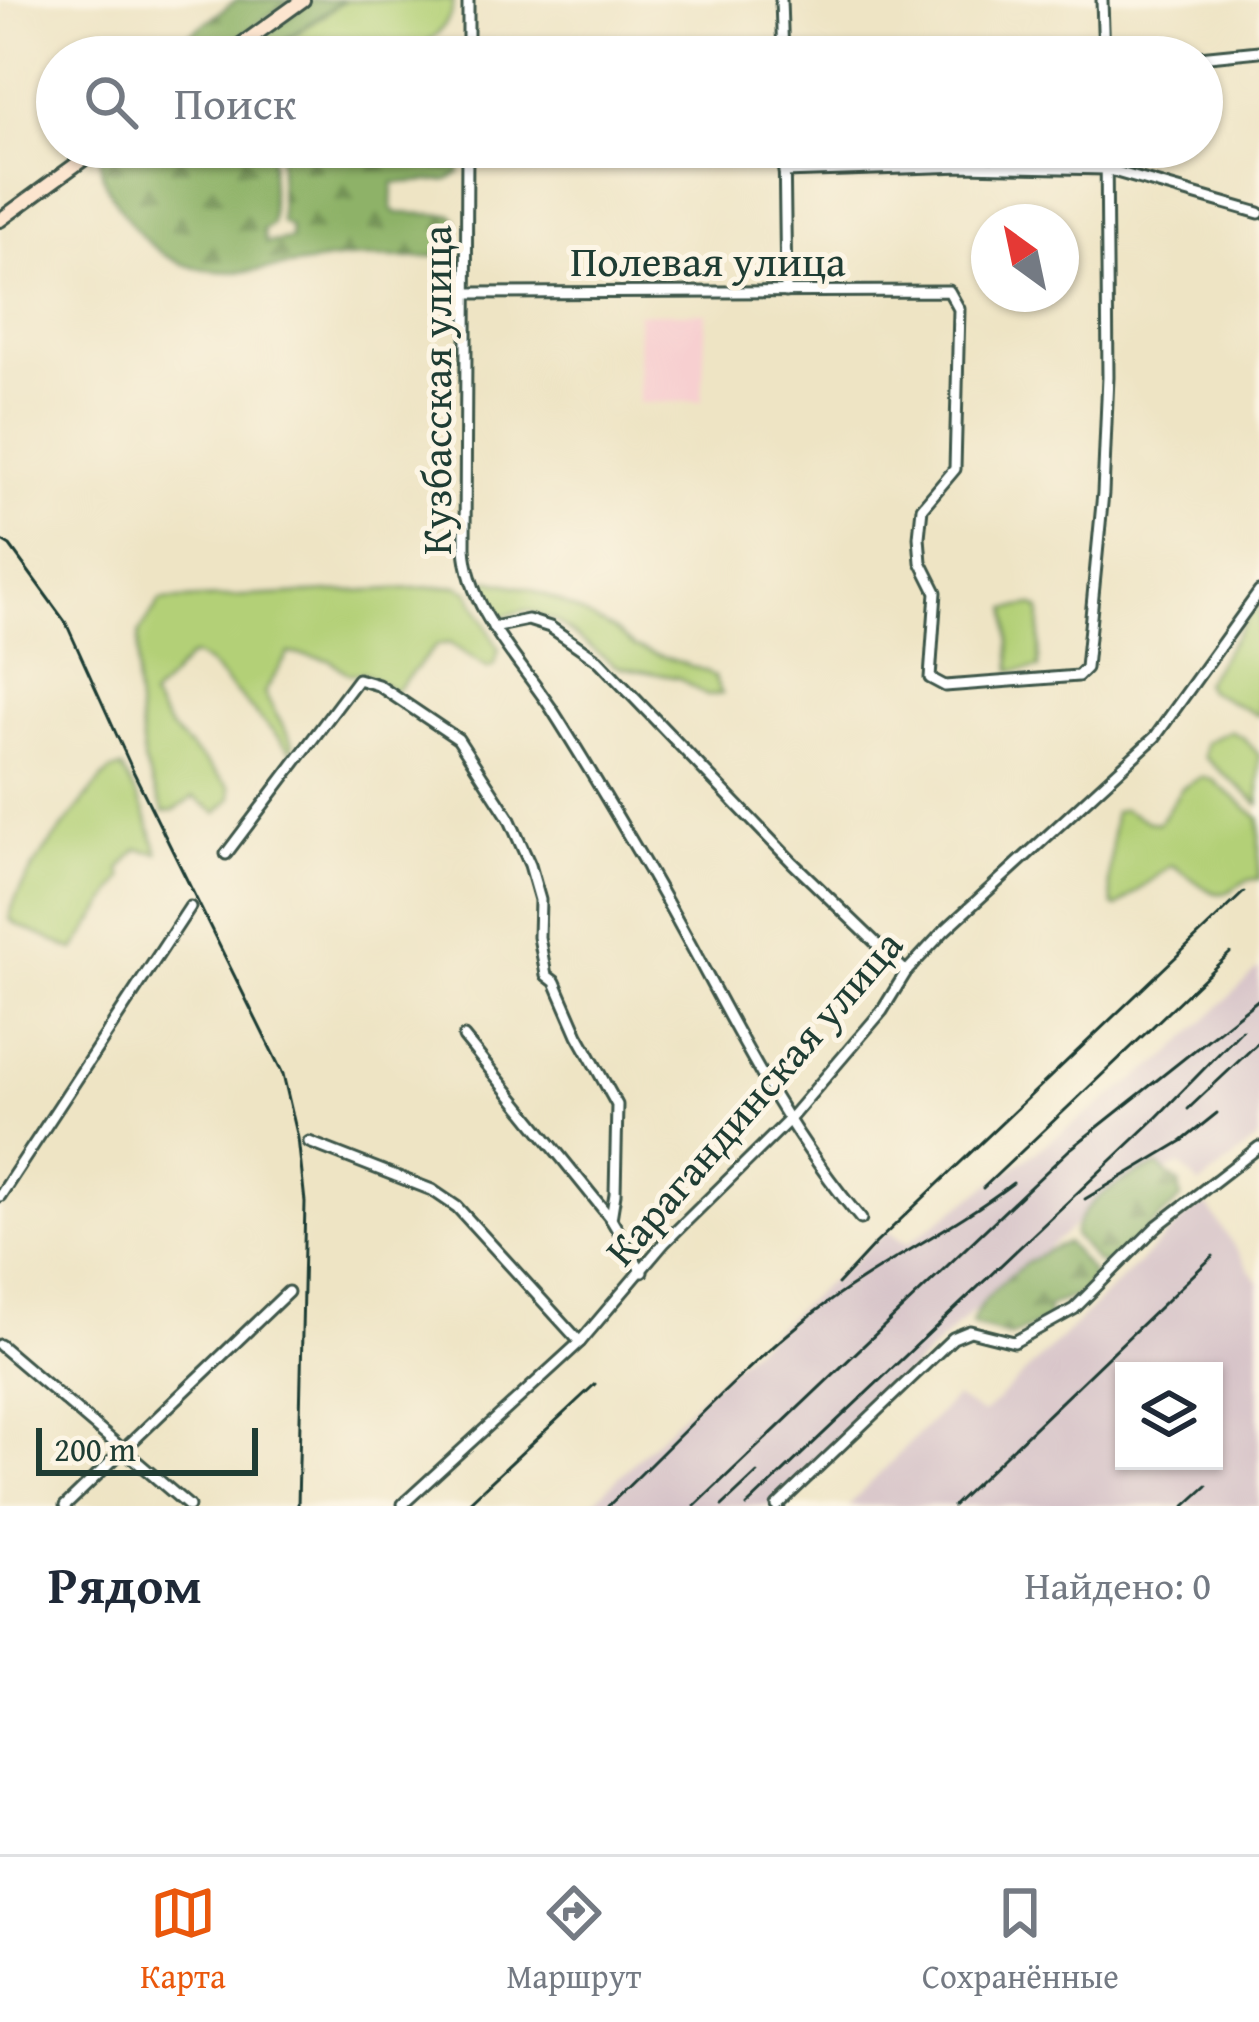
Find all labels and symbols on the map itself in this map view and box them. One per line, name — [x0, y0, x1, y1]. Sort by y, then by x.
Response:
north arrow — [971, 204, 1079, 312]
street label: Кузбасская улица — [405, 225, 466, 555]
street label: Полевая улица — [570, 230, 846, 291]
street label: Карагандинская улица — [590, 916, 916, 1278]
scale bar — [36, 1422, 258, 1475]

